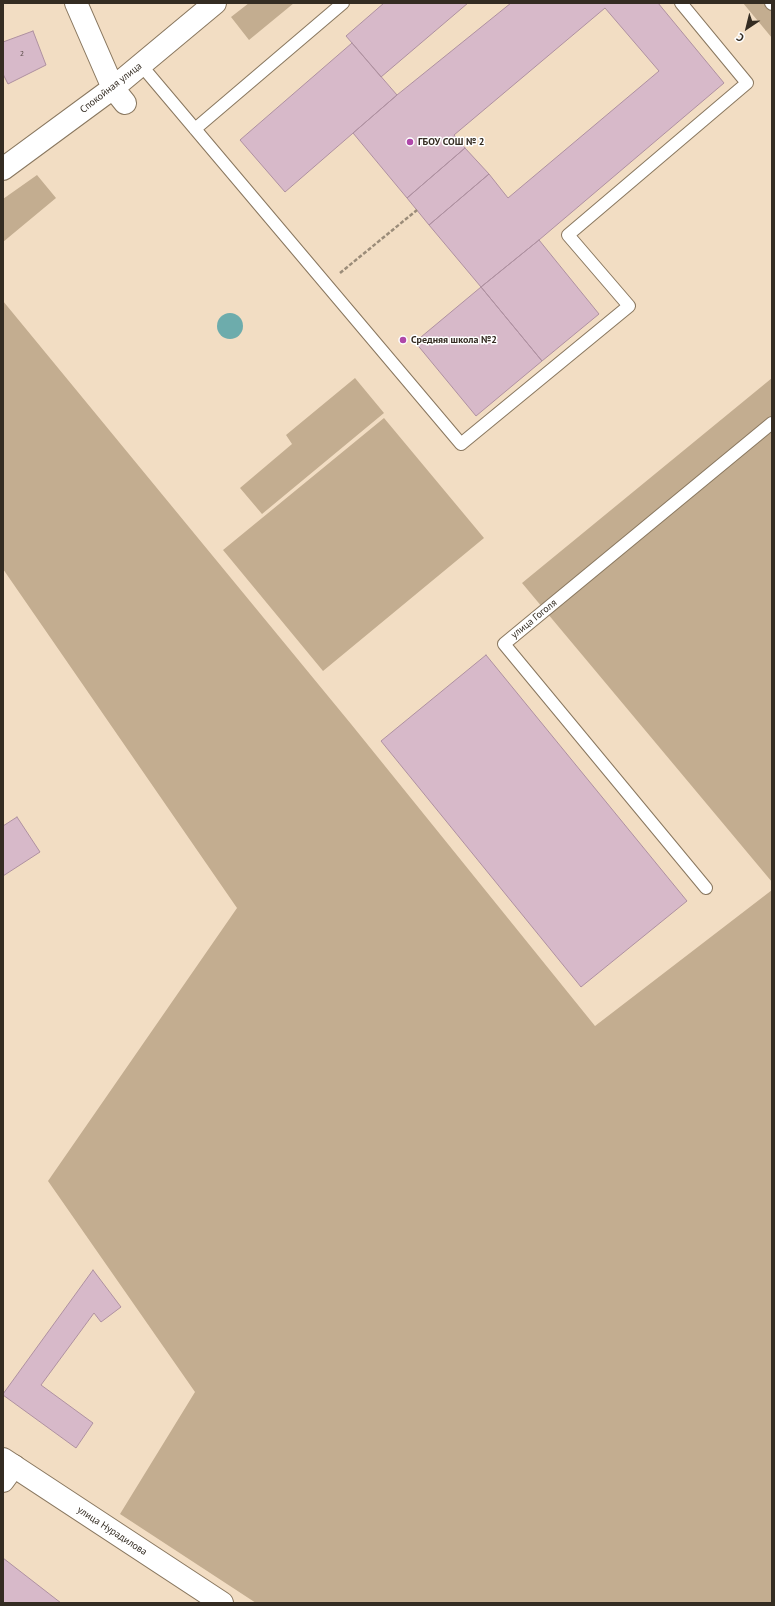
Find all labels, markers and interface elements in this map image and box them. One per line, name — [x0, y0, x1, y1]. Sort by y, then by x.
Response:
north arrow — [727, 8, 767, 48]
text: С — [734, 30, 747, 45]
house number: 2 — [20, 49, 24, 59]
street label: Спокойная улица — [78, 60, 144, 116]
place label: ГБОУ СОШ № 2 — [418, 136, 484, 148]
marker: ГБОУ СОШ № 2 — [405, 137, 415, 147]
place label: Средняя школа №2 — [411, 334, 497, 346]
marker: Средняя школа №2 — [398, 335, 408, 345]
street label: улица Гоголя — [509, 597, 559, 641]
street label: улица Нурадилова — [75, 1504, 149, 1558]

